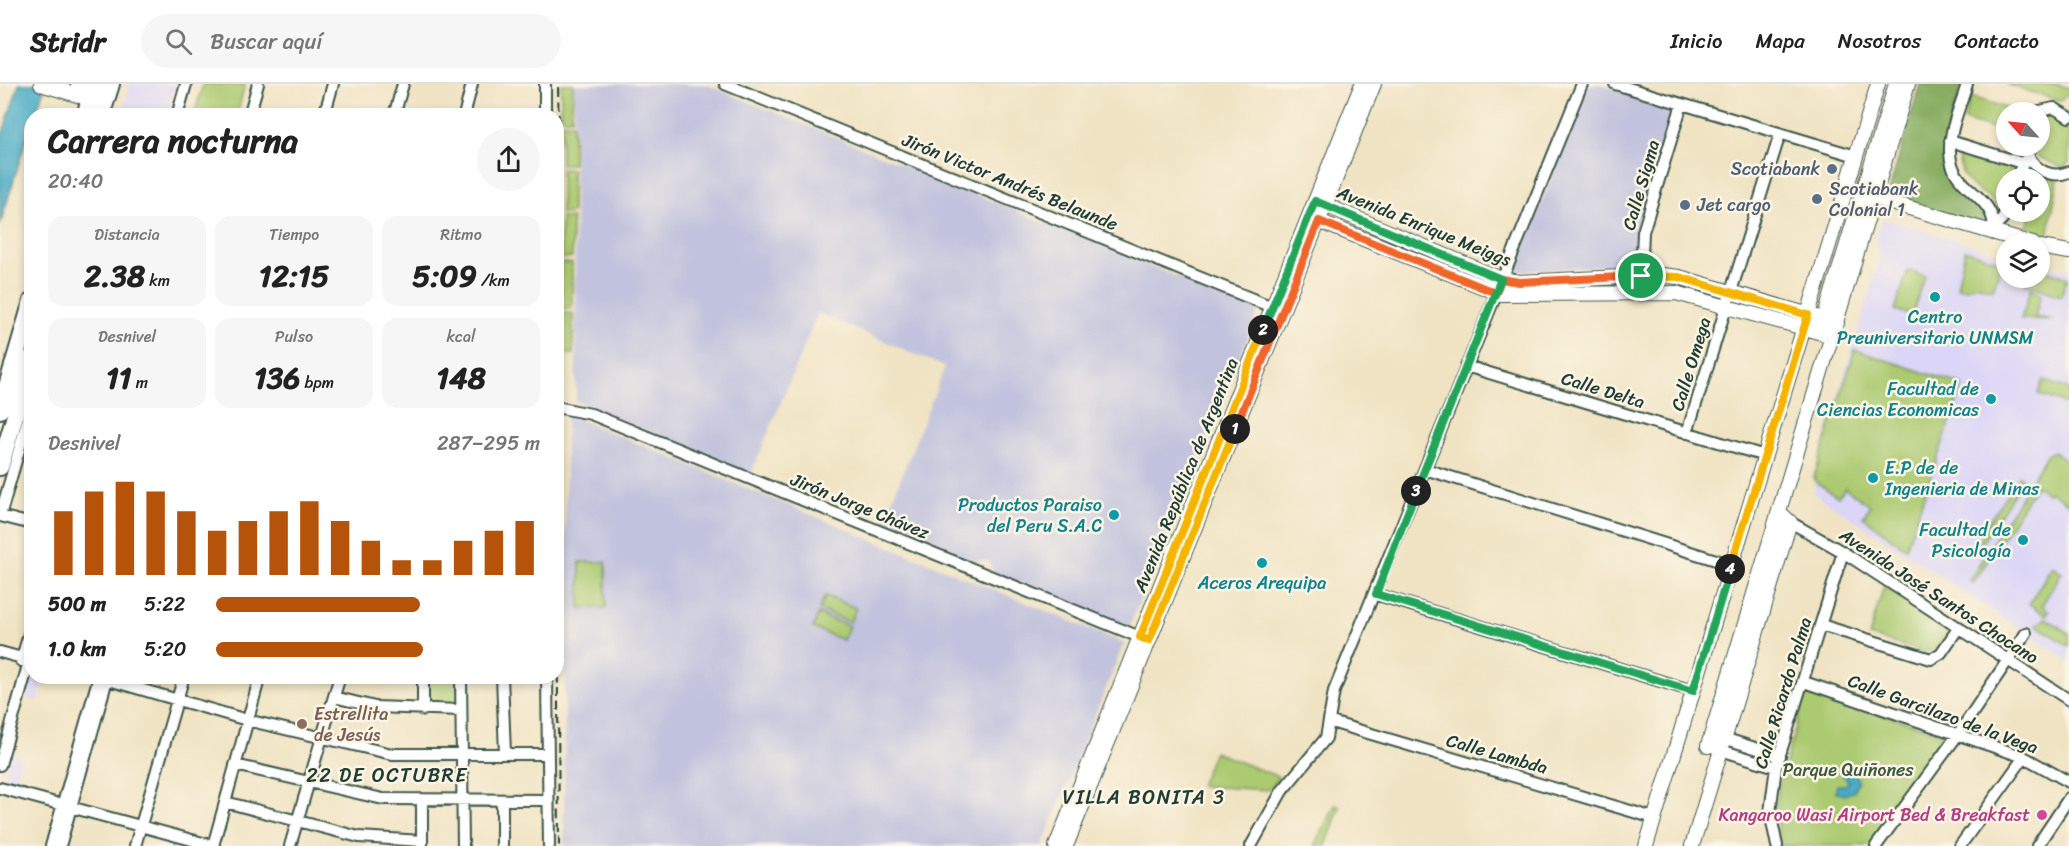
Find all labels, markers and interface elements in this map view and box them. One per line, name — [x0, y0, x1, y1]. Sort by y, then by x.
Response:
search box — [141, 14, 561, 68]
text: Stridr — [30, 17, 105, 66]
text: Buscar aquí — [210, 22, 322, 61]
text: Inicio — [1670, 22, 1722, 60]
text: Mapa — [1755, 22, 1805, 60]
text: Nosotros — [1838, 22, 1921, 60]
text: Contacto — [1954, 22, 2039, 60]
icon: search — [162, 25, 195, 58]
north arrow — [1996, 102, 2050, 156]
map controls — [1996, 102, 2050, 288]
text: Carrera nocturna — [48, 112, 298, 170]
street label: Jirón Victor Andrés Belaunde — [896, 124, 1123, 240]
button: share — [477, 128, 540, 191]
street label: Calle Sigma — [1613, 136, 1669, 234]
place label: Scotiabank — [1731, 153, 1820, 185]
marker: Scotiabank — [1825, 162, 1839, 176]
text: 20:40 — [48, 164, 103, 199]
button: locate — [1996, 168, 2050, 222]
place label: Scotiabank Colonial 1 — [1829, 173, 1919, 226]
street label: Avenida Enrique Meiggs — [1331, 176, 1517, 276]
place label: Jet cargo — [1696, 189, 1771, 221]
marker: Scotiabank Colonial 1 — [1810, 192, 1824, 206]
marker: Jet cargo — [1678, 198, 1692, 212]
text: Distancia — [94, 220, 160, 249]
text: Tiempo — [269, 220, 319, 249]
text: Ritmo — [440, 220, 482, 249]
button: layers — [1996, 234, 2050, 288]
text: 2.38 — [84, 249, 145, 303]
text: 12:15 — [259, 249, 329, 303]
text: 5:09 — [412, 249, 477, 303]
pin — [1615, 250, 1666, 301]
icon: arrive — [1624, 259, 1657, 292]
text: km — [145, 266, 170, 295]
text: /km — [477, 266, 510, 295]
marker: Centro Preuniversitario UNMSM — [1928, 290, 1942, 304]
place label: Centro Preuniversitario UNMSM — [1837, 301, 2034, 354]
street label: Calle Omega — [1662, 313, 1720, 415]
pin: 2 — [1248, 315, 1278, 345]
text: 2 — [1258, 315, 1268, 344]
text: Desnivel — [98, 322, 156, 351]
text: Pulso — [275, 322, 313, 351]
text: kcal — [446, 322, 476, 351]
text: 11 — [106, 351, 132, 405]
text: 136 — [254, 351, 300, 405]
text: 148 — [436, 351, 486, 405]
street label: Avenida República de Argentina — [1124, 353, 1248, 598]
street label: Calle Delta — [1557, 362, 1649, 418]
text: m — [132, 368, 148, 397]
text: bpm — [300, 368, 334, 397]
place label: Facultad de Ciencias Economicas — [1817, 373, 1980, 426]
marker: Facultad de Ciencias Economicas — [1984, 392, 1998, 406]
pin: 1 — [1220, 414, 1250, 444]
text: 1 — [1232, 414, 1238, 443]
text: Desnivel — [48, 426, 120, 461]
text: 287–295 m — [437, 426, 540, 461]
place label: E.P de de Ingenieria de Minas — [1884, 452, 2040, 505]
street label: Jirón Jorge Chávez — [785, 463, 935, 549]
marker: E.P de de Ingenieria de Minas — [1866, 471, 1880, 485]
pin: 3 — [1401, 476, 1431, 506]
text: 3 — [1412, 476, 1420, 505]
place label: Productos Paraiso del Peru S.A.C — [958, 489, 1102, 542]
marker: Productos Paraiso del Peru S.A.C — [1107, 508, 1121, 522]
place label: Facultad de Psicología — [1919, 514, 2011, 567]
street label: Avenida José Santos Chocano — [1832, 519, 2045, 673]
marker: Facultad de Psicología — [2016, 533, 2030, 547]
pin: 4 — [1715, 554, 1745, 584]
text: 4 — [1725, 554, 1735, 583]
marker: Aceros Arequipa — [1255, 556, 1269, 570]
place label: Aceros Arequipa — [1197, 567, 1326, 599]
text: 500 m — [48, 587, 106, 622]
text: 5:22 — [144, 587, 185, 622]
street label: Calle Ricardo Palma — [1745, 613, 1821, 773]
text: 1.0 km — [48, 632, 106, 667]
text: 5:20 — [144, 632, 186, 667]
street label: Calle Garcilazo de la Vega — [1843, 665, 2043, 763]
place label: Estrellita de Jesús — [314, 698, 388, 751]
marker: Estrellita de Jesús — [295, 717, 309, 731]
street label: Calle Lambda — [1443, 724, 1551, 784]
park label: Parque Quiñones — [1782, 754, 1914, 786]
district label: 22 DE OCTUBRE — [306, 758, 468, 793]
district label: VILLA BONITA 3 — [1063, 780, 1225, 815]
place label: Kangaroo Wasi Airport Bed & Breakfast — [1718, 799, 2030, 831]
marker: Kangaroo Wasi Airport Bed & Breakfast — [2035, 808, 2049, 822]

